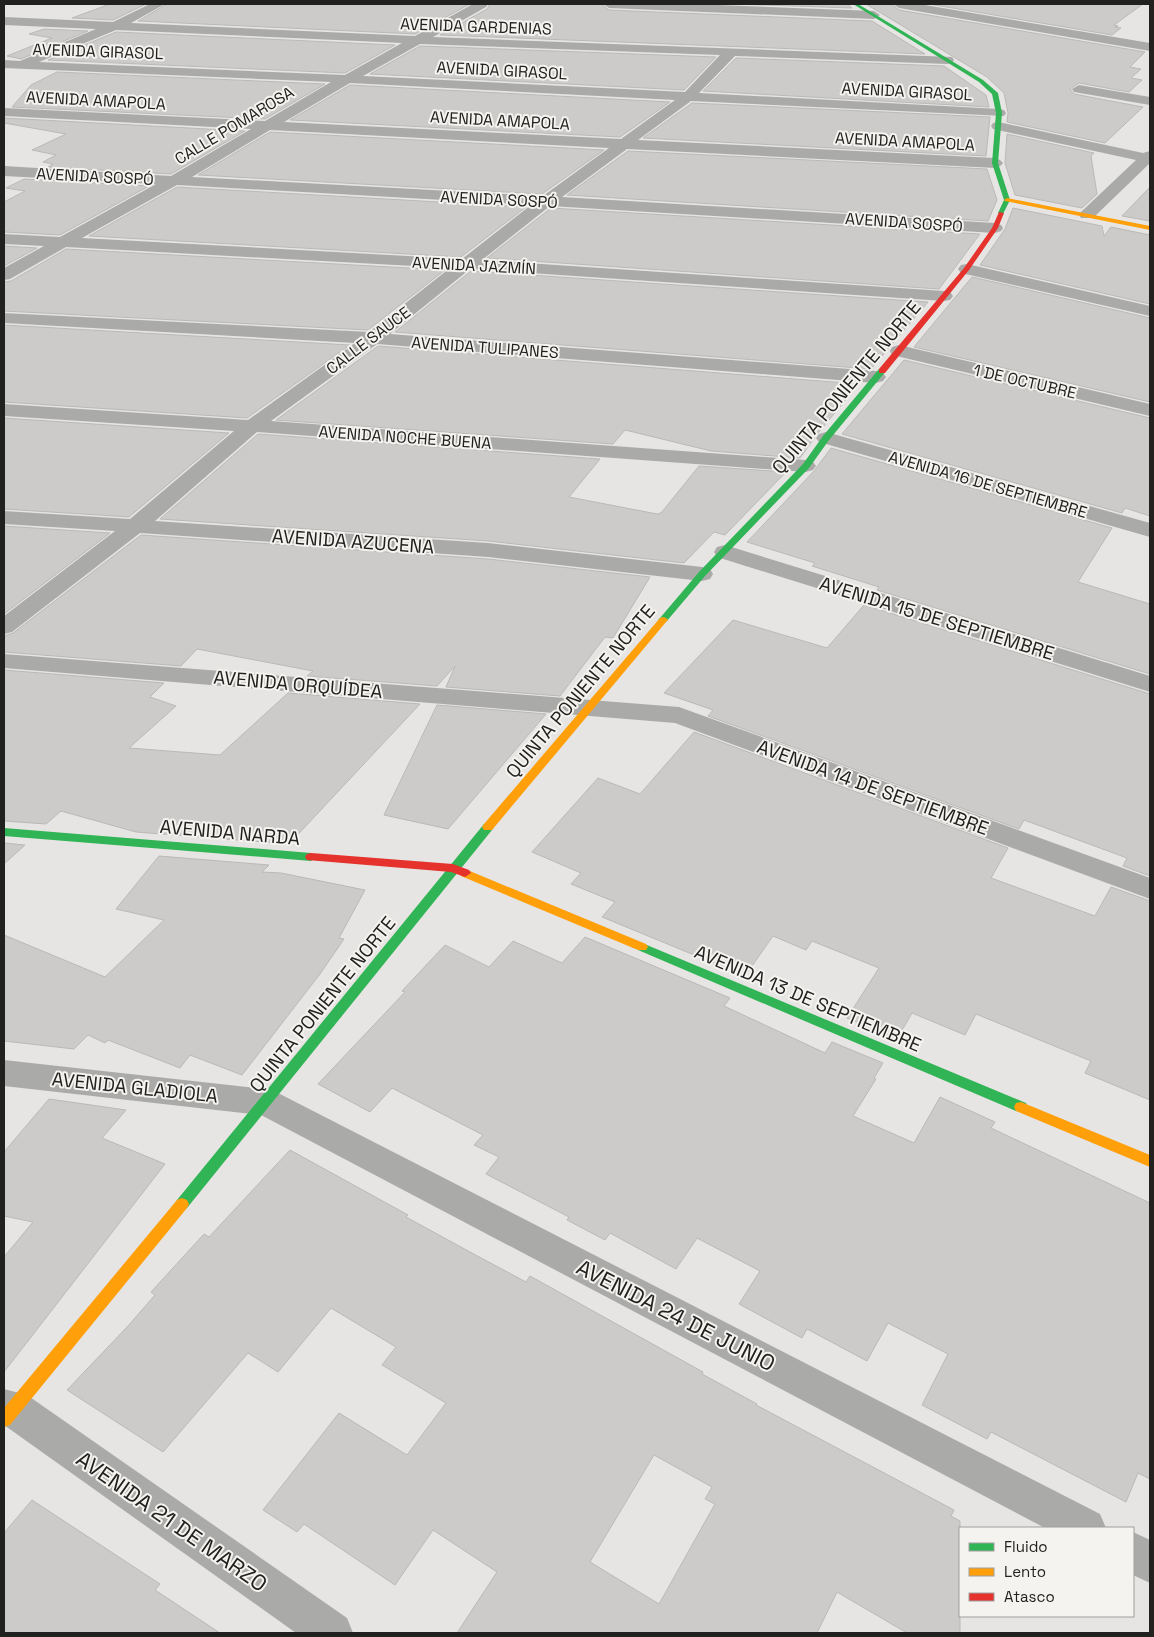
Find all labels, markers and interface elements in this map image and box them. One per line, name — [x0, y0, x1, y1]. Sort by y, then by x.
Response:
street label: AVENIDA GARDENIAS — [400, 13, 552, 40]
street label: AVENIDA GIRASOL — [32, 39, 164, 64]
street label: AVENIDA GIRASOL — [436, 57, 568, 84]
street label: AVENIDA GIRASOL — [841, 78, 973, 105]
street label: CALLE POMAROSA — [171, 81, 298, 169]
street label: AVENIDA AMAPOLA — [25, 86, 166, 115]
street label: AVENIDA AMAPOLA — [429, 106, 570, 135]
street label: AVENIDA AMAPOLA — [834, 127, 975, 156]
street label: AVENIDA SOSPÓ — [36, 163, 154, 190]
street label: AVENIDA SOSPÓ — [440, 186, 558, 213]
street label: AVENIDA SOSPÓ — [845, 208, 963, 237]
street label: AVENIDA JAZMÍN — [412, 252, 536, 279]
street label: QUINTA PONIENTE NORTE — [766, 295, 926, 479]
street label: CALLE SAUCE — [322, 302, 415, 379]
street label: AVENIDA TULIPANES — [411, 332, 560, 363]
street label: 1 DE OCTUBRE — [971, 359, 1078, 404]
street label: AVENIDA NOCHE BUENA — [318, 421, 492, 454]
street label: AVENIDA 16 DE SEPTIEMBRE — [886, 446, 1090, 523]
street label: AVENIDA AZUCENA — [271, 523, 435, 560]
street label: AVENIDA 15 DE SEPTIEMBRE — [817, 571, 1057, 666]
street label: QUINTA PONIENTE NORTE — [500, 599, 660, 783]
street label: AVENIDA ORQUÍDEA — [212, 665, 384, 704]
street label: AVENIDA 14 DE SEPTIEMBRE — [754, 734, 992, 841]
street label: AVENIDA NARDA — [159, 814, 301, 851]
street label: QUINTA PONIENTE NORTE — [244, 911, 401, 1097]
street label: AVENIDA 13 DE SEPTIEMBRE — [691, 939, 925, 1058]
street label: AVENIDA GLADIOLA — [51, 1066, 219, 1109]
street label: AVENIDA 24 DE JUNIO — [572, 1253, 780, 1377]
street label: AVENIDA 21 DE MARZO — [71, 1444, 273, 1598]
legend — [959, 1527, 1134, 1617]
text: Fluido — [1004, 1537, 1048, 1556]
text: Lento — [1004, 1562, 1046, 1581]
text: Atasco — [1004, 1587, 1055, 1606]

